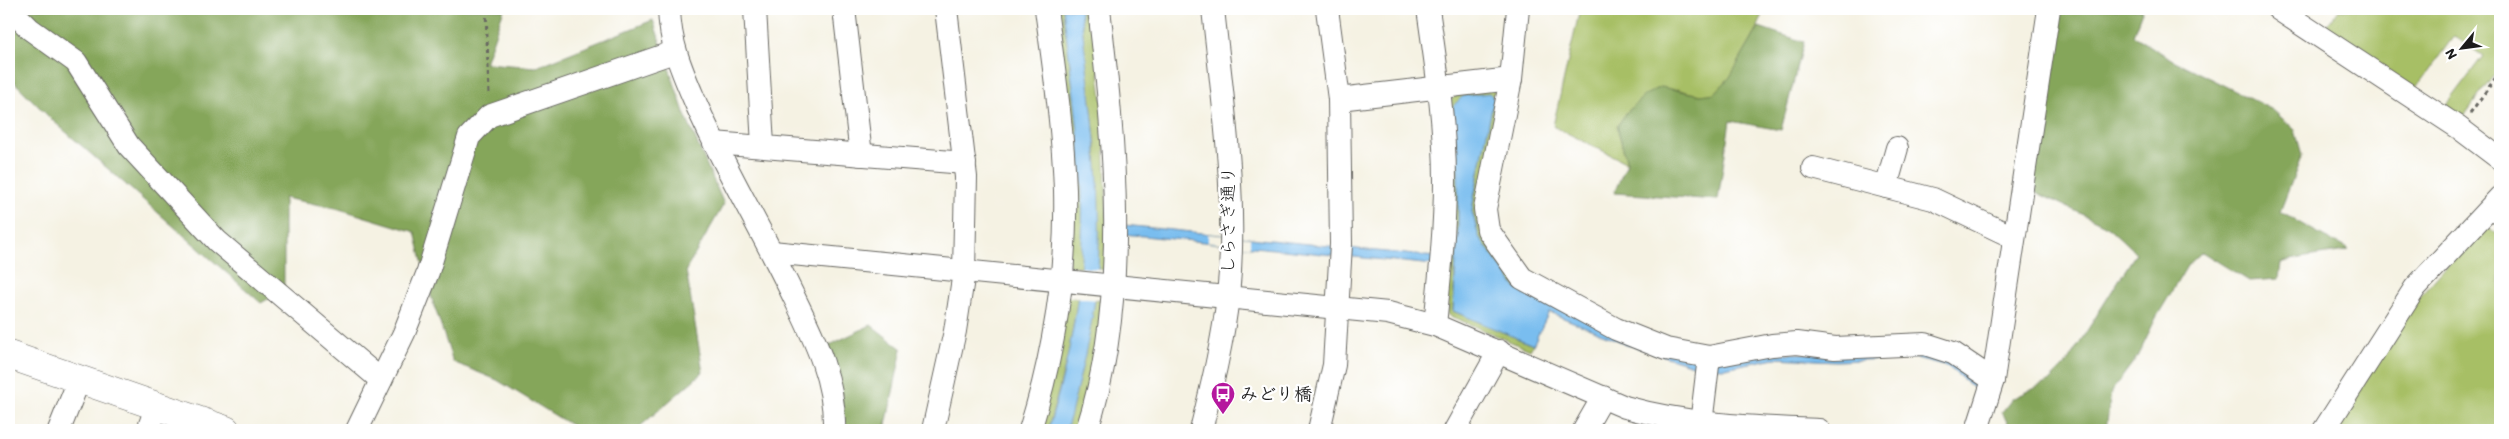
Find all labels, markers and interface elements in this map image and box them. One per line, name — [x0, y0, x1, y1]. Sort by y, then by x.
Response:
north arrow — [2436, 22, 2486, 72]
text: N — [2441, 46, 2461, 62]
street label: しらさぎ通り — [1217, 166, 1239, 274]
bus stop icon: みどり橋 — [1210, 381, 1236, 415]
place label: みどり橋 — [1240, 383, 1312, 405]

